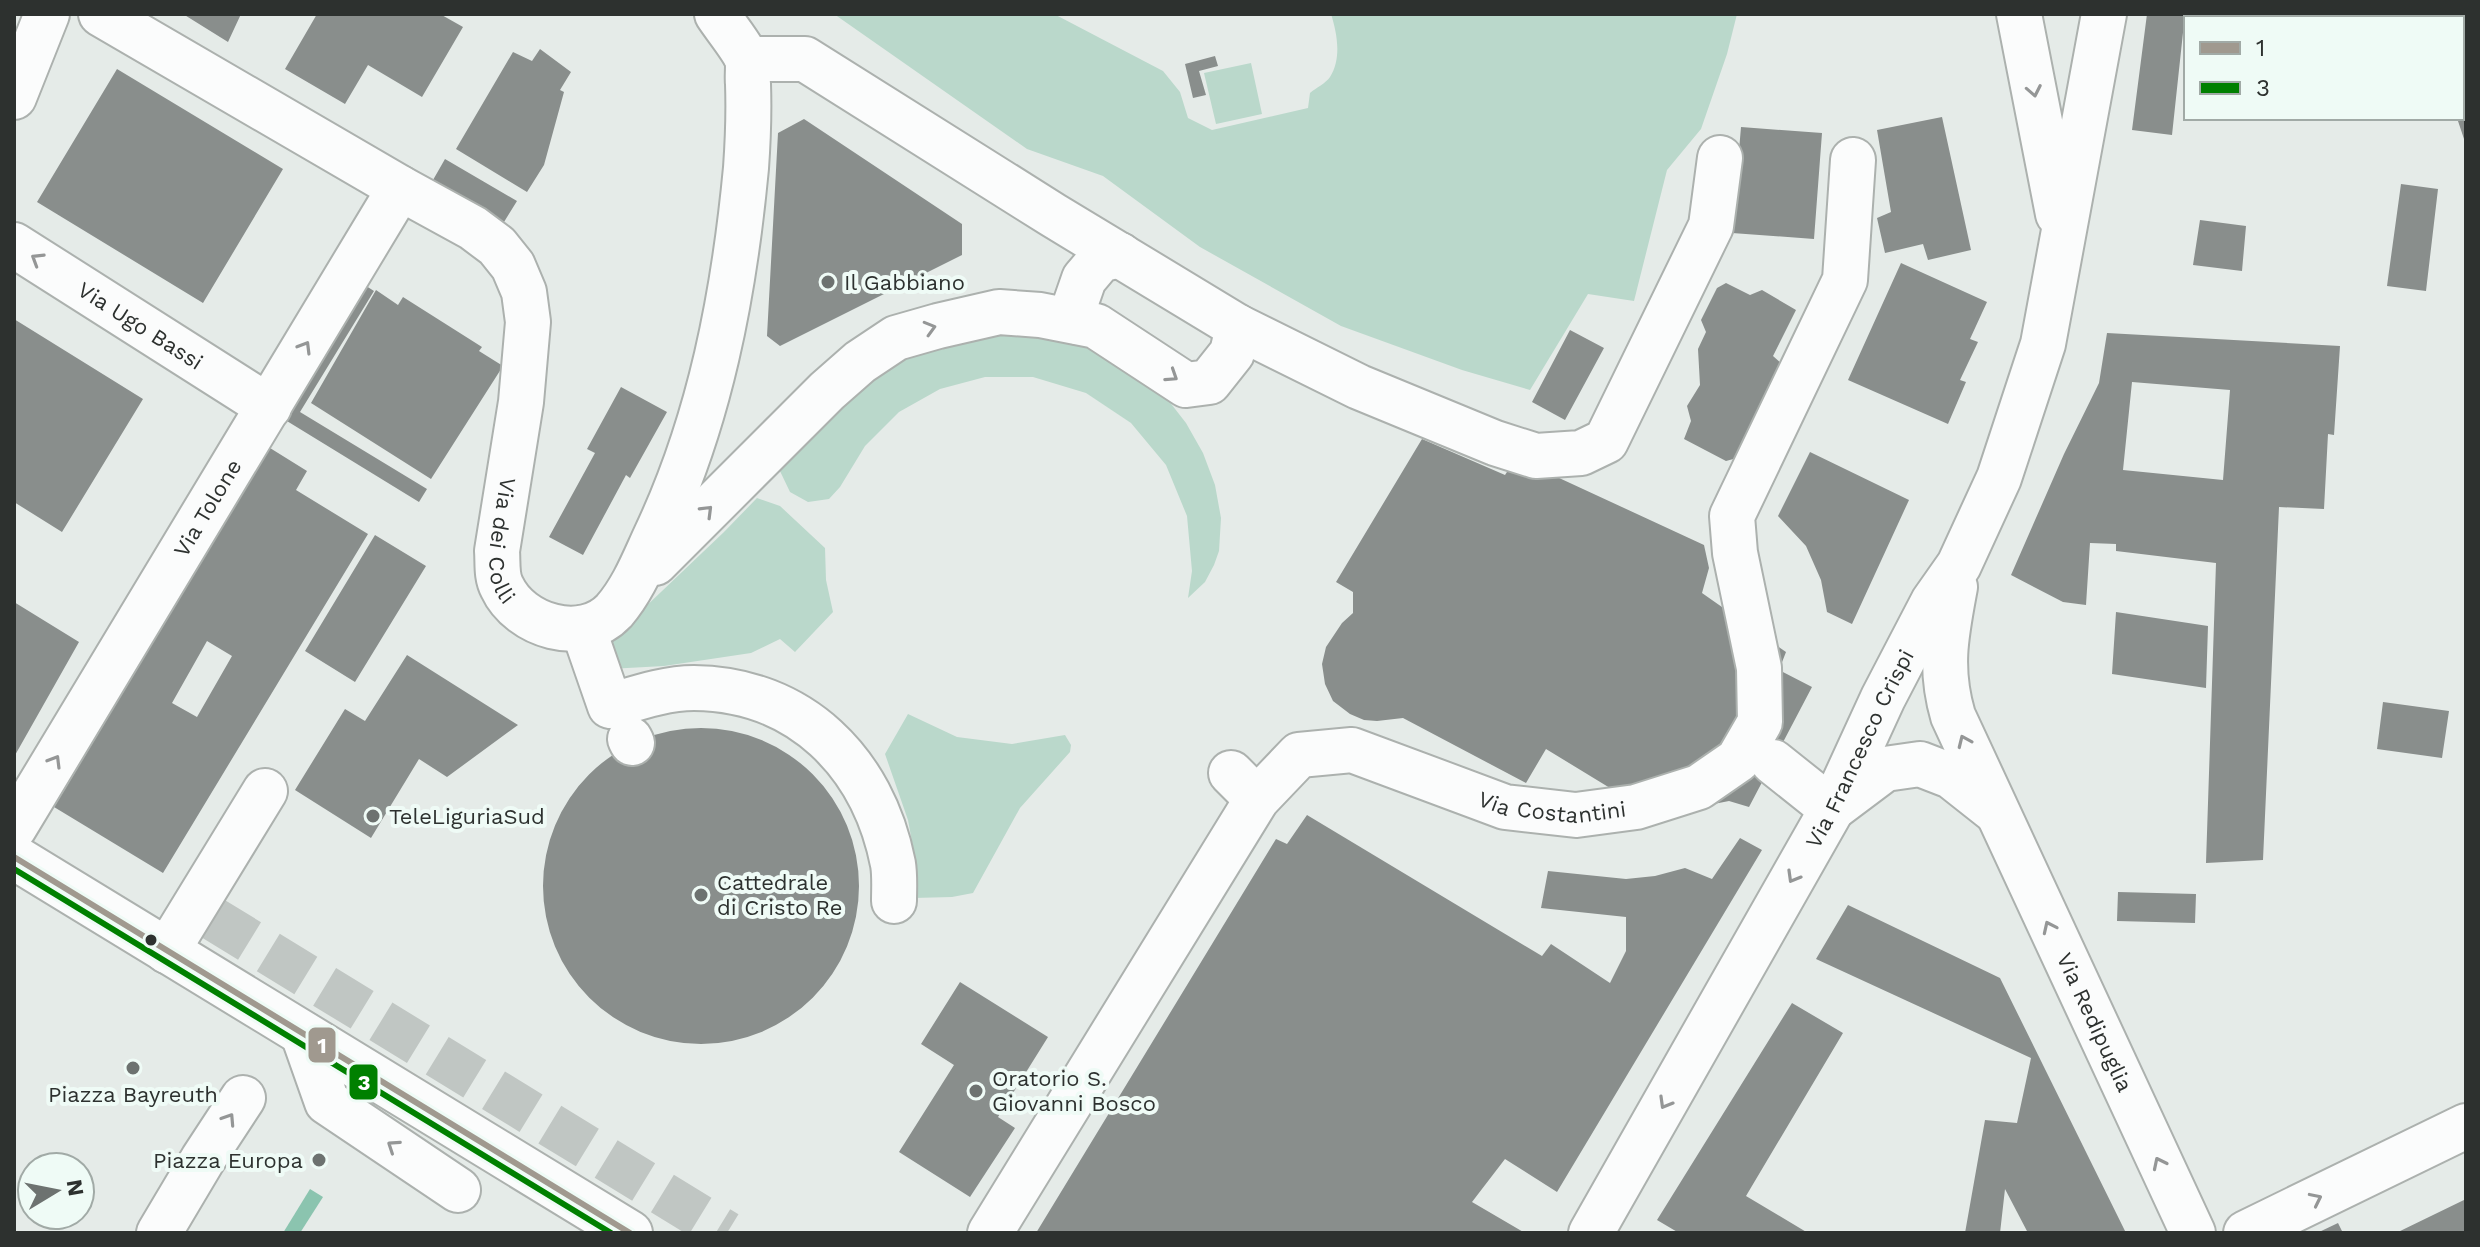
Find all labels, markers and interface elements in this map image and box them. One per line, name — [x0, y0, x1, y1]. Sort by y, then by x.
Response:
legend — [2184, 16, 2464, 120]
text: 1 — [2256, 34, 2265, 62]
text: 3 — [2256, 74, 2270, 102]
one-way arrow — [2025, 83, 2042, 97]
one-way arrow — [32, 254, 46, 269]
place label: Il Gabbiano — [844, 270, 965, 295]
marker: Il Gabbiano — [819, 273, 837, 291]
street label: Via Ugo Bassi — [73, 276, 208, 374]
one-way arrow — [922, 321, 936, 338]
one-way arrow — [295, 341, 310, 356]
one-way arrow — [1163, 366, 1177, 381]
street label: Via Tolone — [168, 454, 246, 561]
street label: Via dei Colli — [484, 476, 521, 608]
one-way arrow — [697, 506, 712, 520]
street label: Via Francesco Crispi — [1800, 645, 1919, 852]
one-way arrow — [1958, 735, 1974, 749]
one-way arrow — [45, 755, 60, 770]
street label: Via Costantini — [1475, 786, 1627, 828]
place label: TeleLiguriaSud — [389, 804, 545, 829]
marker: TeleLiguriaSud — [364, 807, 382, 825]
one-way arrow — [1788, 869, 1803, 883]
place label: Cattedrale di Cristo Re — [717, 870, 843, 920]
marker: Cattedrale di Cristo Re — [692, 886, 710, 904]
one-way arrow — [2043, 921, 2059, 935]
unlabelled marker — [143, 932, 159, 948]
street label: Via Redipuglia — [2052, 949, 2138, 1096]
line badge: 1 — [307, 1026, 337, 1064]
text: 1 — [317, 1033, 327, 1058]
marker: Piazza Bayreuth — [124, 1059, 142, 1077]
line badge: 3 — [348, 1063, 379, 1101]
place label: Oratorio S. Giovanni Bosco — [992, 1066, 1156, 1116]
text: 3 — [357, 1070, 371, 1095]
place label: Piazza Bayreuth — [48, 1082, 218, 1107]
marker: Oratorio S. Giovanni Bosco — [967, 1082, 985, 1100]
one-way arrow — [1659, 1094, 1675, 1109]
one-way arrow — [220, 1113, 235, 1128]
one-way arrow — [388, 1141, 402, 1156]
place label: Piazza Europa — [153, 1148, 303, 1173]
north arrow — [16, 1151, 96, 1231]
marker: Piazza Europa — [310, 1151, 328, 1169]
one-way arrow — [2153, 1156, 2169, 1171]
text: N — [61, 1177, 89, 1198]
one-way arrow — [2308, 1193, 2322, 1209]

